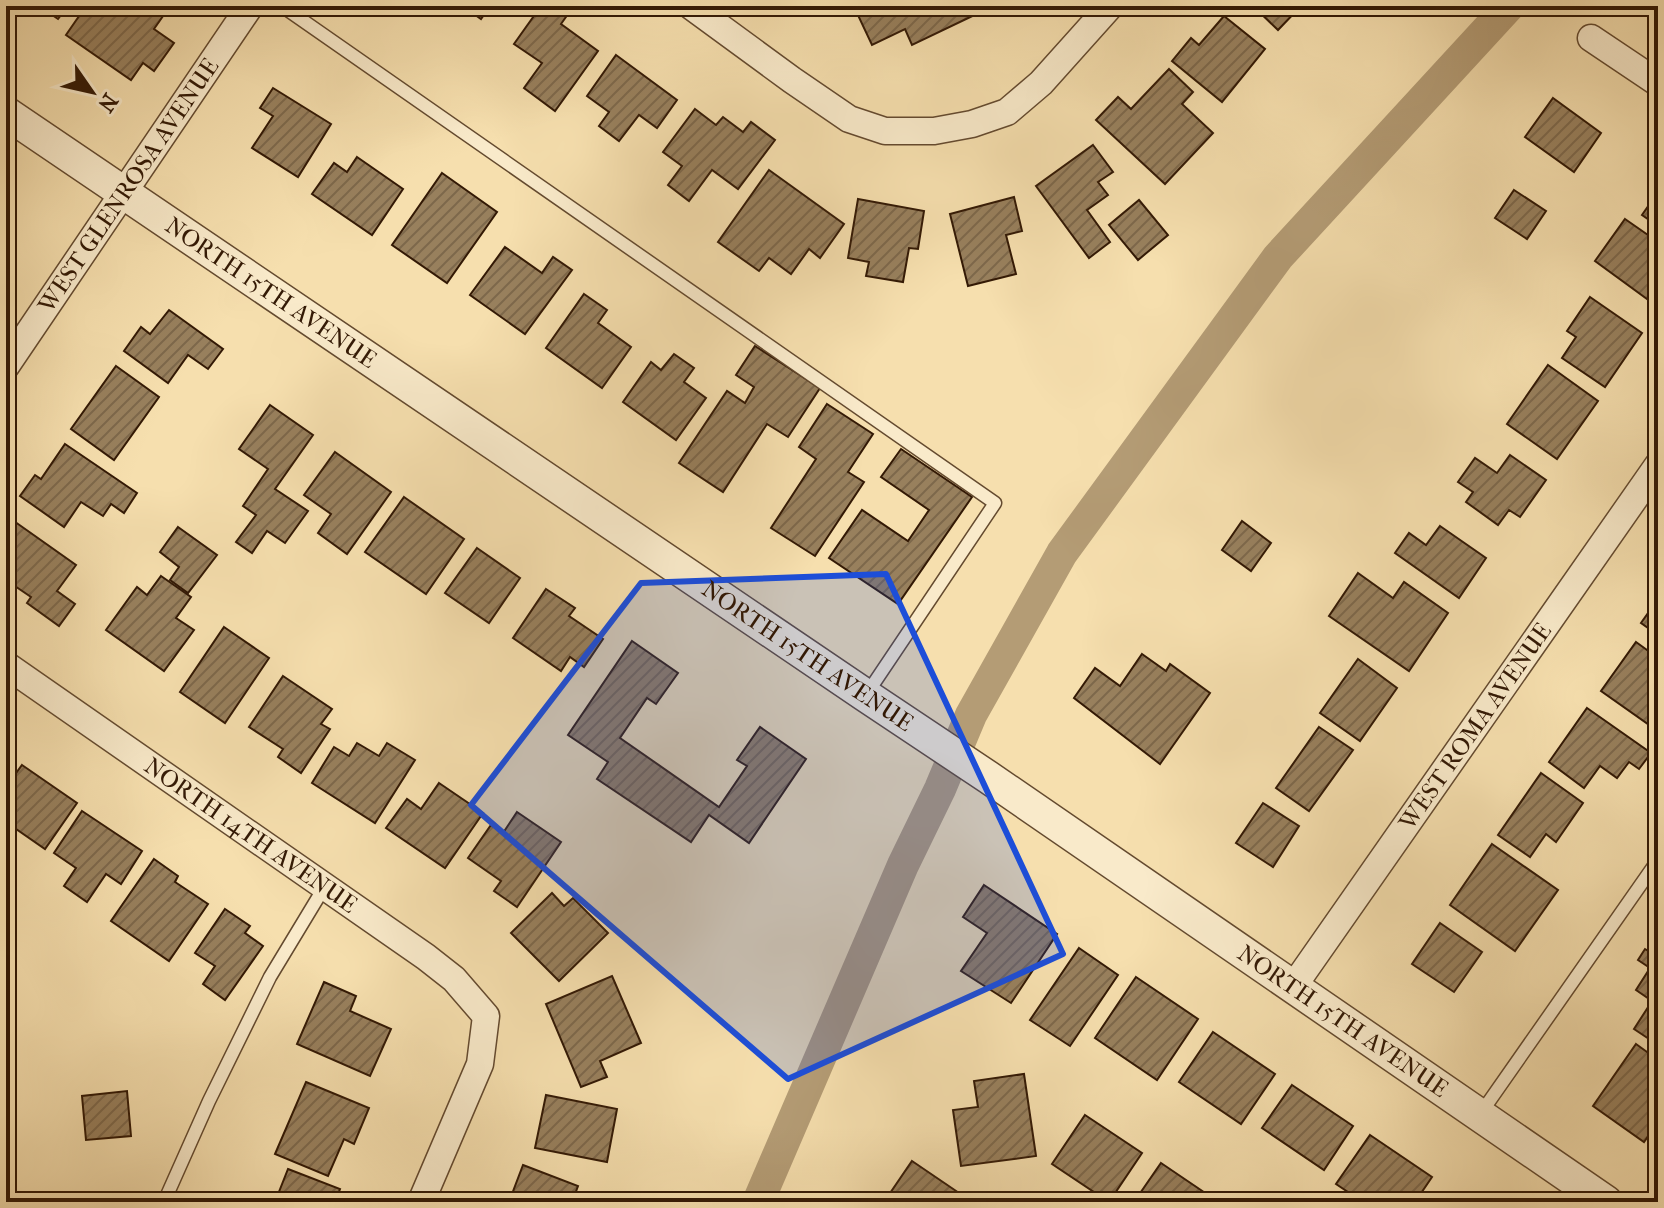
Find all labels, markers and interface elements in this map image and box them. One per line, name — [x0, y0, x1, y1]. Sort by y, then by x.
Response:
north arrow — [52, 52, 132, 132]
street label: WEST GLENROSA AVENUE — [32, 53, 224, 319]
street label: NORTH 15TH AVENUE — [160, 211, 382, 374]
street label: NORTH 15TH AVENUE — [697, 575, 918, 737]
street label: WEST ROMA AVENUE — [1393, 618, 1557, 836]
street label: NORTH 14TH AVENUE — [139, 751, 362, 919]
street label: NORTH 15TH AVENUE — [1232, 939, 1453, 1103]

